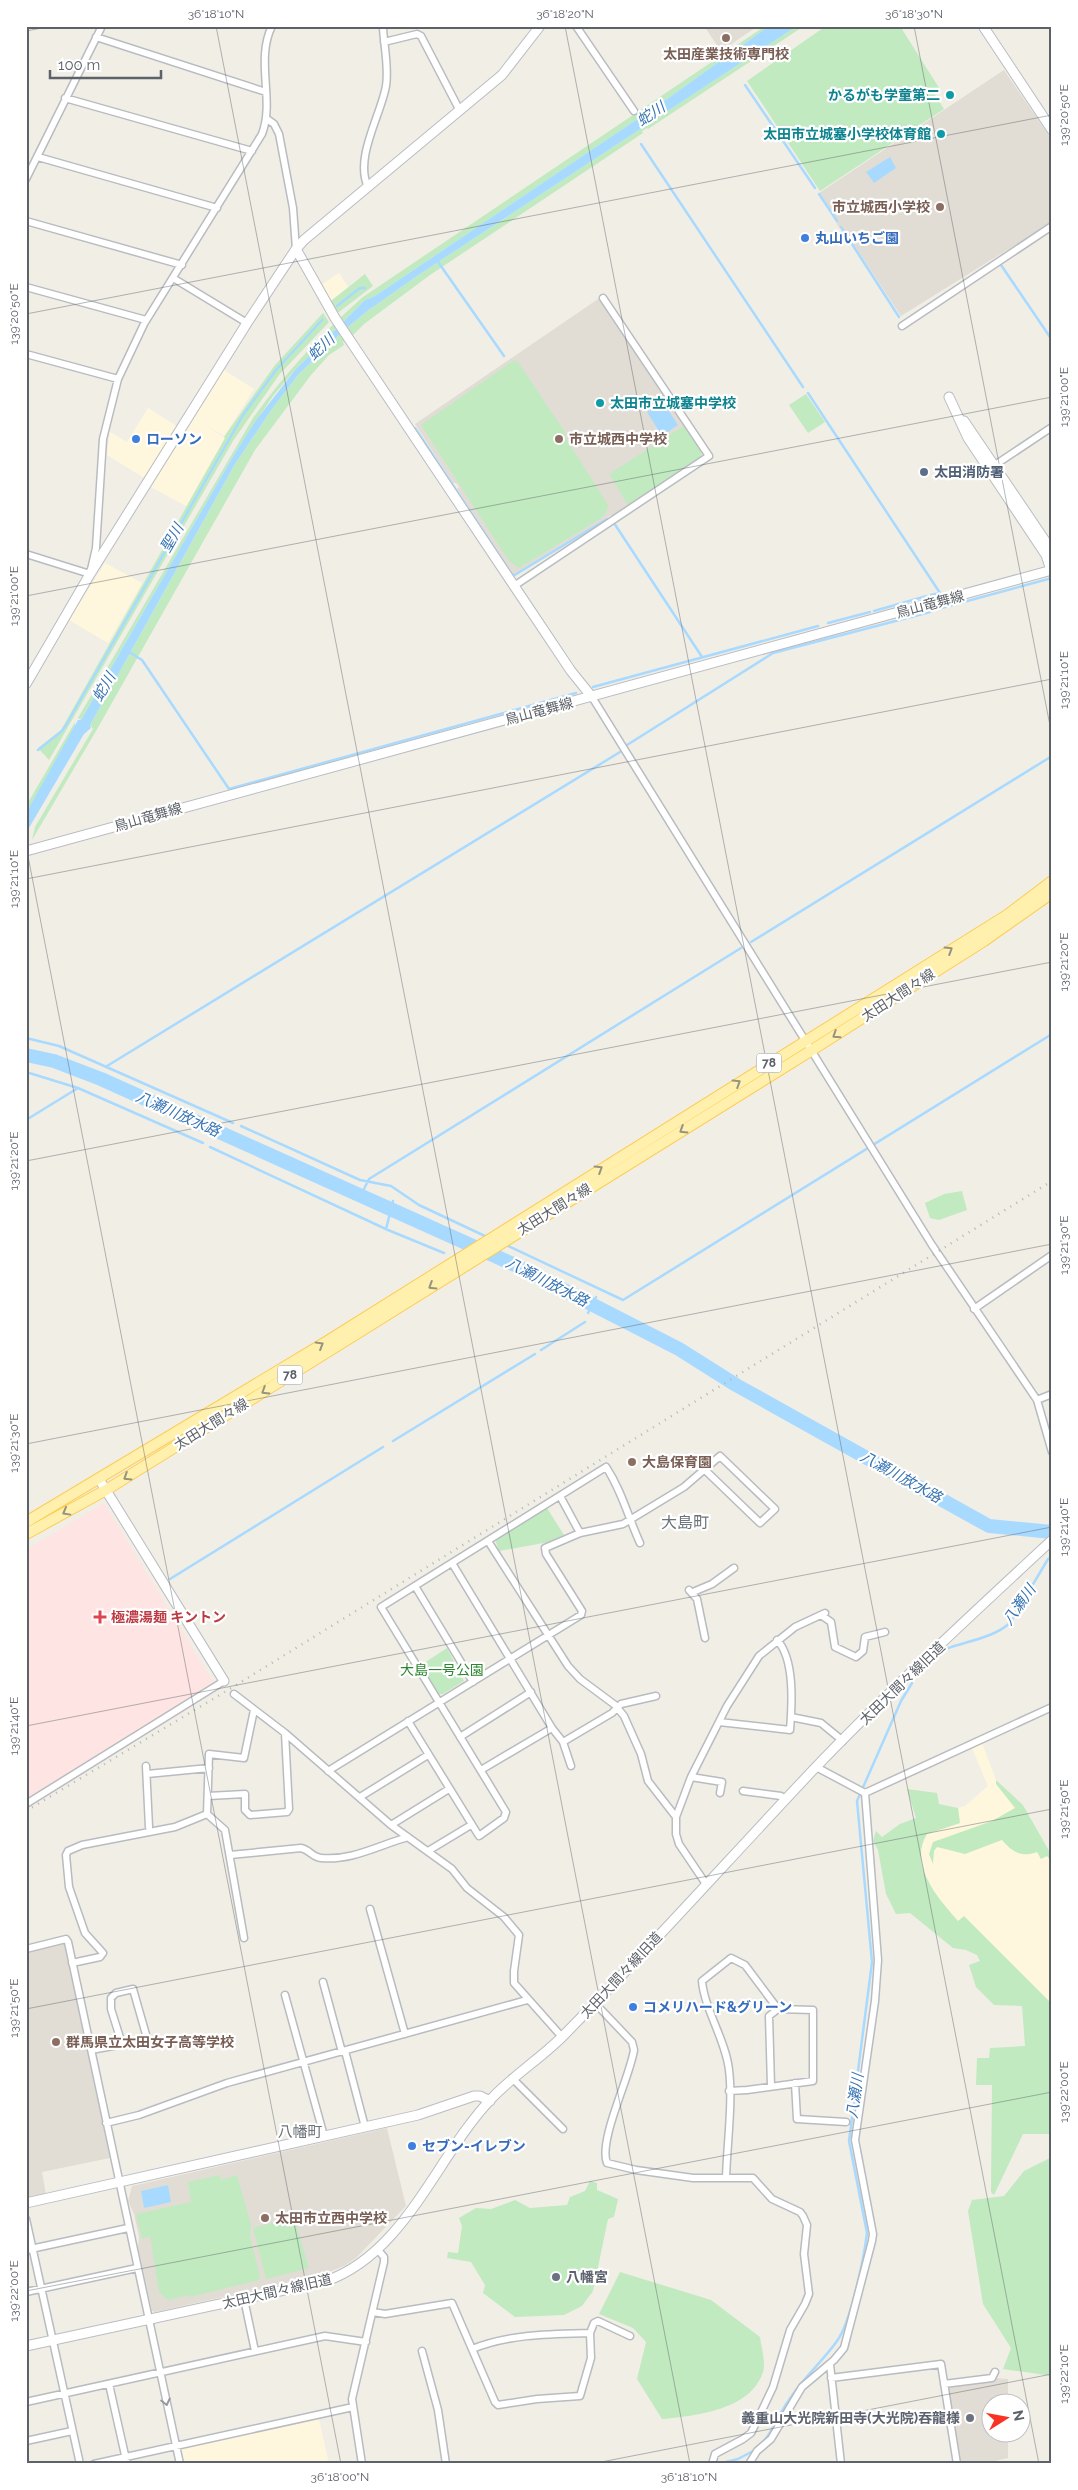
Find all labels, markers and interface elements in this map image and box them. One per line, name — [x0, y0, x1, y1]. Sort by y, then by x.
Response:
text: 36°18'10"N — [188, 7, 244, 21]
text: 36°18'20"N — [536, 7, 594, 21]
text: 36°18'30"N — [885, 7, 943, 21]
marker: 太田産業技術専門校 — [720, 32, 732, 44]
place label: 太田産業技術専門校 — [663, 46, 789, 62]
scale bar — [50, 48, 161, 80]
text: 100 m — [58, 56, 100, 74]
text: 139°20'50"E — [1057, 84, 1071, 146]
place label: かるがも学童第二 — [828, 87, 940, 103]
marker: かるがも学童第二 — [944, 89, 956, 101]
water label: 蛇川 — [634, 97, 670, 130]
place label: 太田市立城塞小学校体育館 — [763, 126, 931, 142]
marker: 太田市立城塞小学校体育館 — [935, 128, 947, 140]
place label: 市立城西小学校 — [832, 199, 930, 215]
marker: 市立城西小学校 — [934, 201, 946, 213]
place label: 丸山いちご園 — [815, 230, 899, 246]
marker: 丸山いちご園 — [799, 232, 811, 244]
text: 139°20'50"E — [7, 283, 21, 345]
water label: 蛇川 — [304, 329, 340, 364]
text: 139°21'00"E — [1057, 367, 1071, 427]
place label: 太田市立城塞中学校 — [610, 395, 736, 411]
marker: 太田市立城塞中学校 — [594, 397, 606, 409]
place label: ローソン — [146, 431, 202, 447]
place label: 市立城西中学校 — [569, 431, 667, 447]
marker: ローソン — [130, 433, 142, 445]
marker: 市立城西中学校 — [553, 433, 565, 445]
place label: 太田消防署 — [934, 464, 1004, 480]
marker: 太田消防署 — [918, 466, 930, 478]
water label: 聖川 — [157, 519, 188, 555]
text: 139°21'00"E — [7, 566, 21, 626]
street label: 鳥山竜舞線 — [894, 587, 966, 621]
text: 139°21'10"E — [1057, 651, 1071, 709]
water label: 蛇川 — [89, 668, 120, 704]
street label: 鳥山竜舞線 — [503, 694, 575, 728]
street label: 鳥山竜舞線 — [112, 800, 184, 834]
text: 139°21'10"E — [7, 850, 21, 908]
text: 139°21'20"E — [1057, 932, 1071, 992]
one-way arrow — [944, 947, 953, 957]
street label: 太田大間々線 — [858, 965, 938, 1025]
one-way arrow — [832, 1029, 841, 1038]
road number: 78 — [756, 1054, 782, 1072]
one-way arrow — [732, 1079, 741, 1089]
water label: 八瀬川放水路 — [133, 1087, 225, 1141]
one-way arrow — [679, 1124, 688, 1133]
text: 139°21'20"E — [7, 1131, 21, 1191]
one-way arrow — [594, 1165, 603, 1175]
street label: 太田大間々線 — [514, 1180, 594, 1238]
text: 139°21'30"E — [1057, 1215, 1071, 1275]
water label: 八瀬川放水路 — [503, 1254, 593, 1311]
one-way arrow — [428, 1279, 437, 1289]
one-way arrow — [315, 1341, 324, 1351]
road number: 78 — [278, 1366, 302, 1384]
one-way arrow — [261, 1384, 270, 1394]
street label: 太田大間々線 — [171, 1395, 251, 1453]
text: 139°21'30"E — [7, 1413, 21, 1473]
water label: 八瀬川放水路 — [857, 1447, 946, 1508]
place label: 大島保育園 — [642, 1454, 712, 1470]
marker: 大島保育園 — [626, 1456, 638, 1468]
one-way arrow — [123, 1470, 132, 1480]
text: 139°21'40"E — [1057, 1498, 1071, 1556]
one-way arrow — [62, 1506, 71, 1516]
district label: 大島町 — [661, 1513, 709, 1532]
water label: 八瀬川 — [999, 1580, 1040, 1629]
place label: 極濃湯麺 キントン — [111, 1609, 226, 1625]
marker: 極濃湯麺 キントン — [93, 1610, 107, 1624]
street label: 太田大間々線旧道 — [856, 1638, 948, 1728]
park label: 大島一号公園 — [400, 1662, 484, 1678]
text: 139°21'40"E — [7, 1697, 21, 1755]
text: 139°21'50"E — [1057, 1779, 1071, 1839]
street label: 太田大間々線旧道 — [577, 1929, 665, 2021]
text: 139°21'50"E — [7, 1978, 21, 2038]
place label: コメリハード&グリーン — [643, 1999, 792, 2015]
marker: コメリハード&グリーン — [627, 2001, 639, 2013]
place label: 群馬県立太田女子高等学校 — [66, 2034, 234, 2050]
marker: 群馬県立太田女子高等学校 — [50, 2036, 62, 2048]
text: 139°22'00"E — [1057, 2061, 1071, 2123]
water label: 八瀬川 — [843, 2070, 867, 2120]
district label: 八幡町 — [277, 2123, 323, 2141]
place label: セブン-イレブン — [422, 2138, 526, 2154]
marker: セブン-イレブン — [406, 2140, 418, 2152]
place label: 太田市立西中学校 — [275, 2210, 387, 2226]
marker: 太田市立西中学校 — [259, 2212, 271, 2224]
text: 139°22'00"E — [7, 2260, 21, 2322]
place label: 八幡宮 — [566, 2269, 608, 2285]
street label: 太田大間々線旧道 — [221, 2271, 333, 2311]
marker: 八幡宮 — [550, 2271, 562, 2283]
text: 139°22'10"E — [1057, 2344, 1071, 2404]
north arrow — [980, 2392, 1030, 2442]
one-way arrow — [160, 2397, 171, 2406]
text: N — [1010, 2409, 1028, 2422]
place label: 義重山大光院新田寺(大光院)吞龍様 — [741, 2410, 960, 2426]
marker: 義重山大光院新田寺(大光院)吞龍様 — [964, 2412, 976, 2424]
text: 36°18'00"N — [311, 2470, 369, 2484]
text: 36°18'10"N — [661, 2470, 717, 2484]

